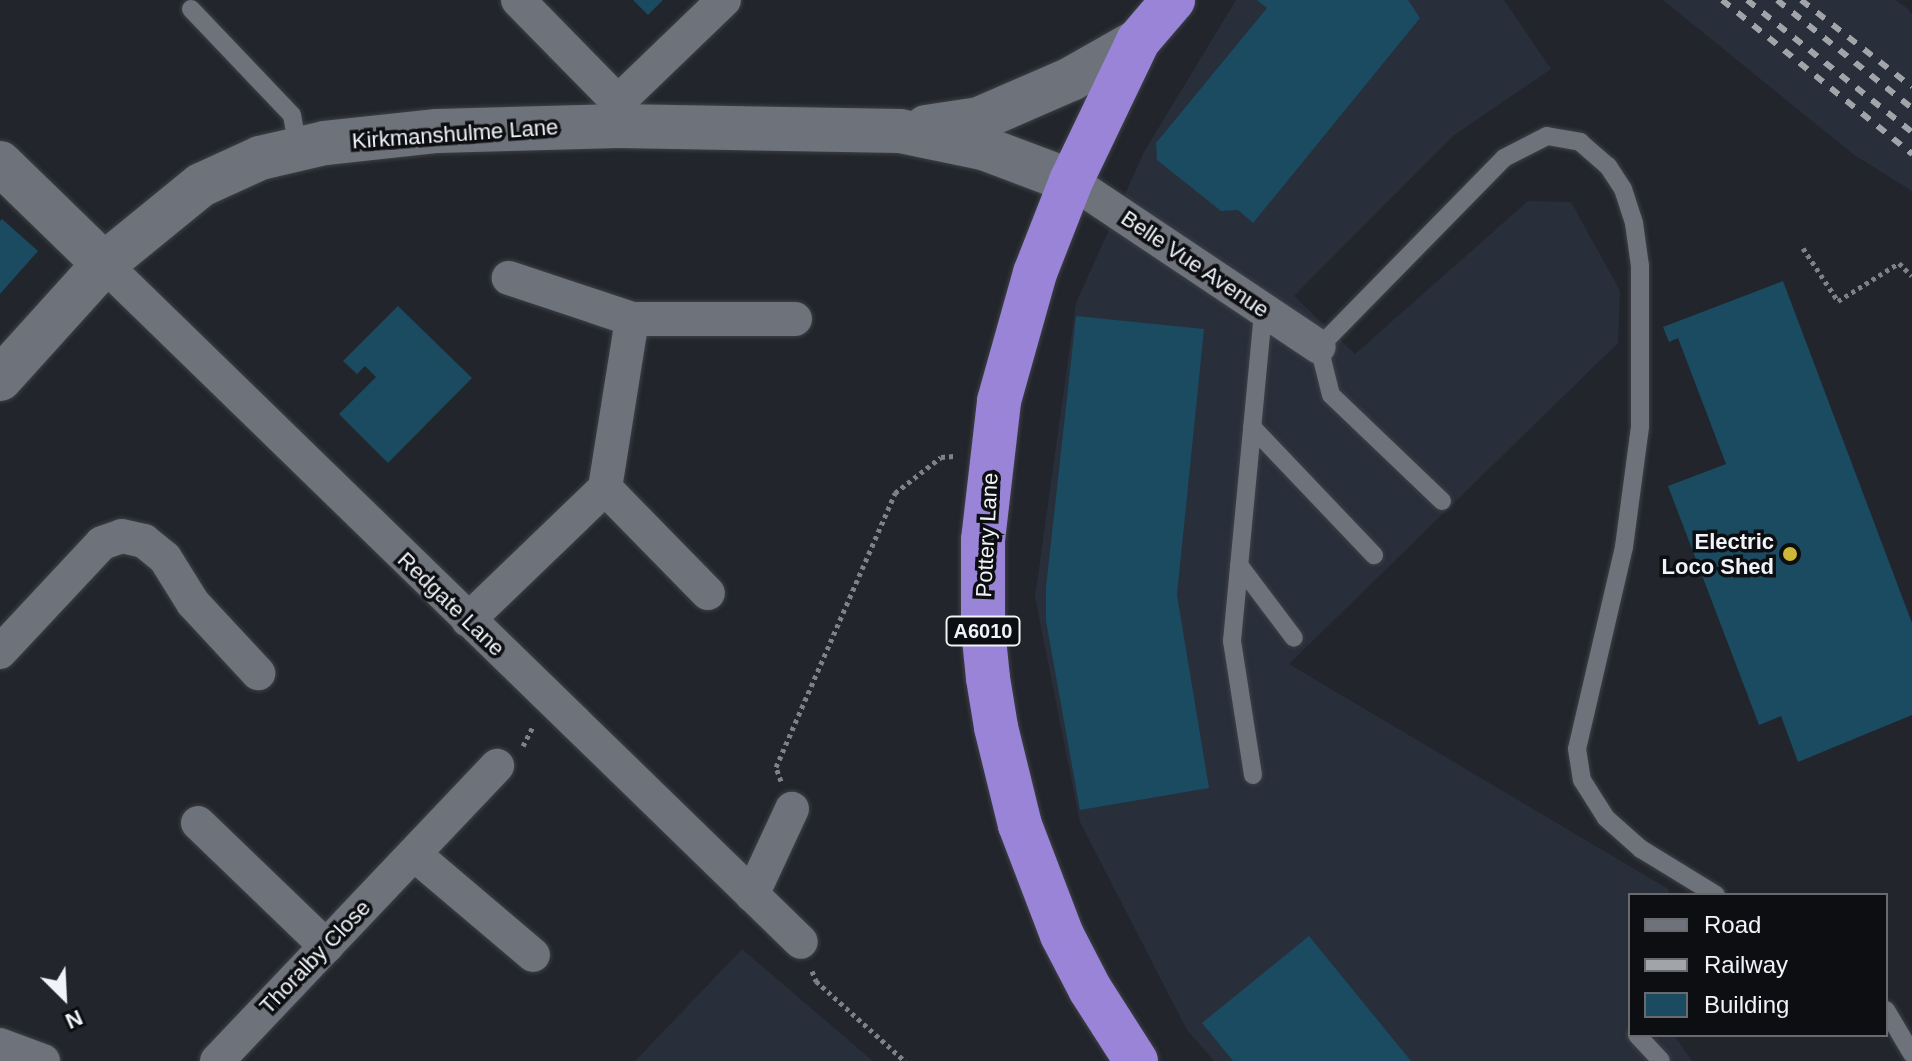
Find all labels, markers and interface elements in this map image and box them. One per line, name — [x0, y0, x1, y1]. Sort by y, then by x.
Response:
street label: Kirkmanshulme Lane — [351, 114, 559, 154]
street label: Belle Vue Avenue — [1116, 204, 1274, 324]
street label: Pottery Lane — [971, 472, 1003, 598]
place label: Electric Loco Shed — [1662, 528, 1774, 580]
marker: Electric Loco Shed — [1781, 545, 1799, 563]
street label: Redgate Lane — [392, 546, 510, 662]
road number: A6010 — [945, 615, 1021, 647]
legend — [1628, 893, 1888, 1037]
street label: Thoralby Close — [254, 895, 376, 1019]
text: Road — [1704, 911, 1761, 938]
text: Railway — [1704, 951, 1788, 978]
north arrow — [24, 957, 104, 1037]
text: Building — [1704, 991, 1789, 1018]
text: N — [62, 1005, 86, 1034]

